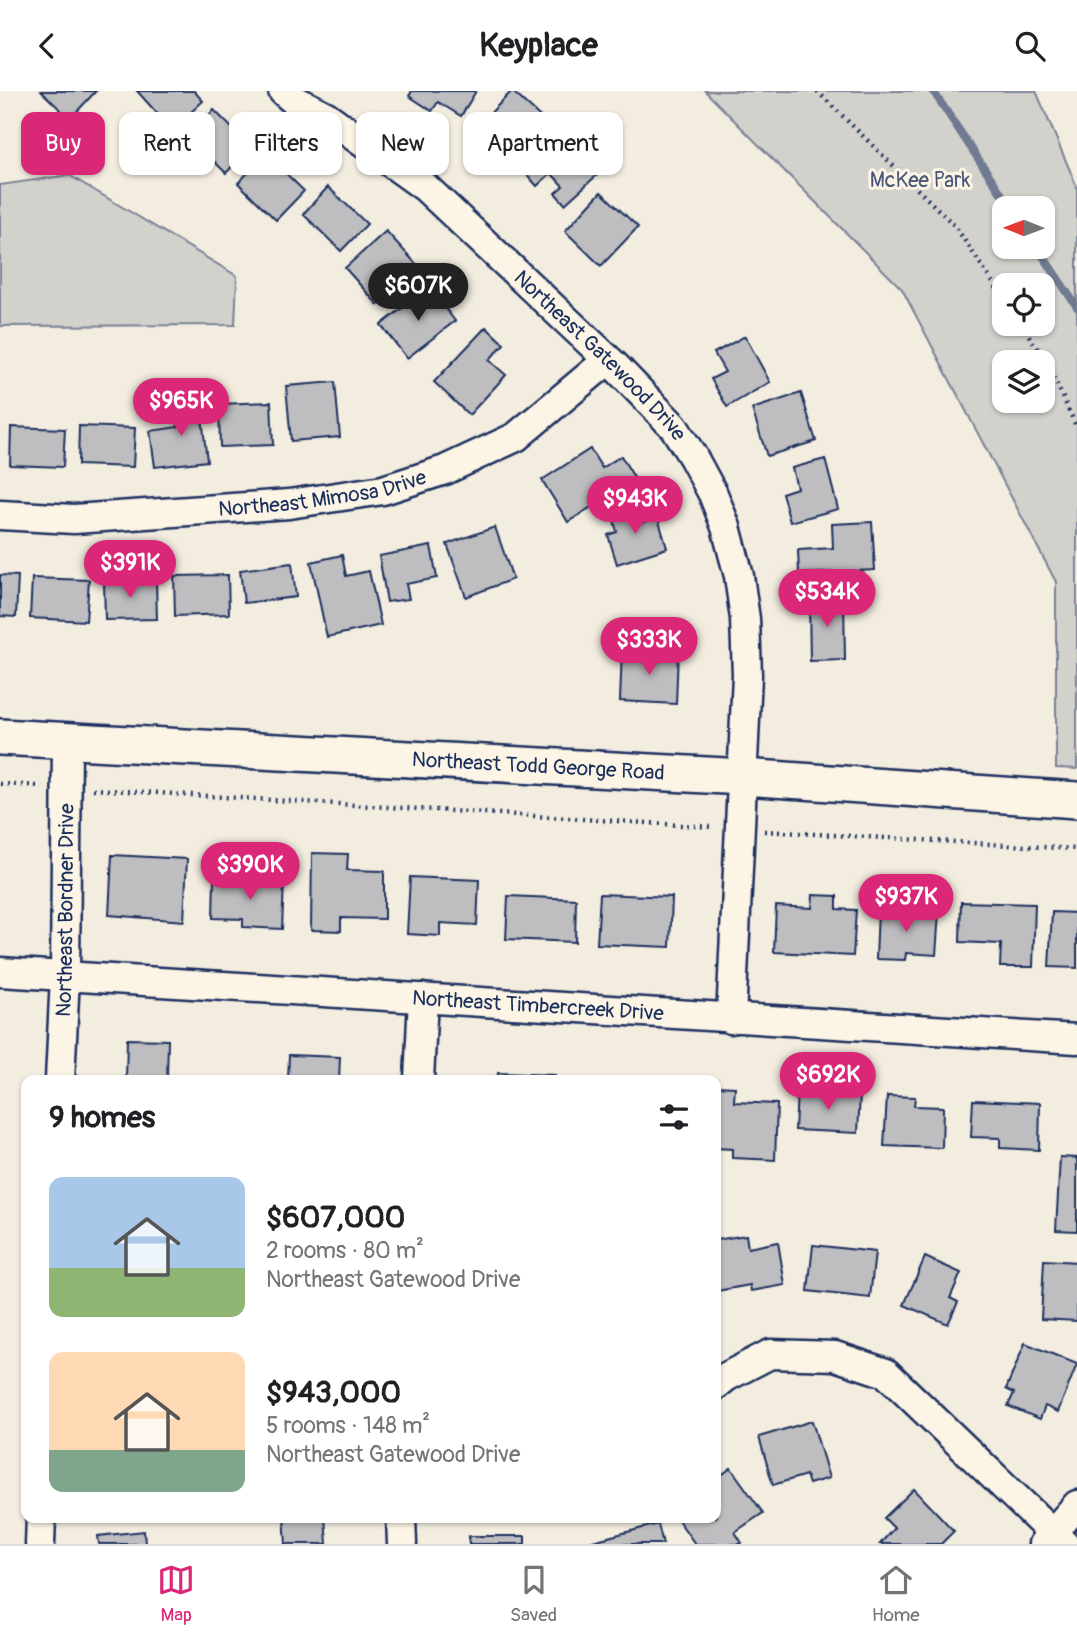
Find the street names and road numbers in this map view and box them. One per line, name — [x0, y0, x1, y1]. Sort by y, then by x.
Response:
street label: Northeast Gatewood Drive — [508, 265, 693, 446]
street label: Northeast Mimosa Drive — [217, 464, 430, 523]
street label: Northeast Todd George Road — [411, 746, 665, 787]
street label: Northeast Bordner Drive — [50, 803, 80, 1018]
street label: Northeast Timbercreek Drive — [411, 985, 665, 1027]

